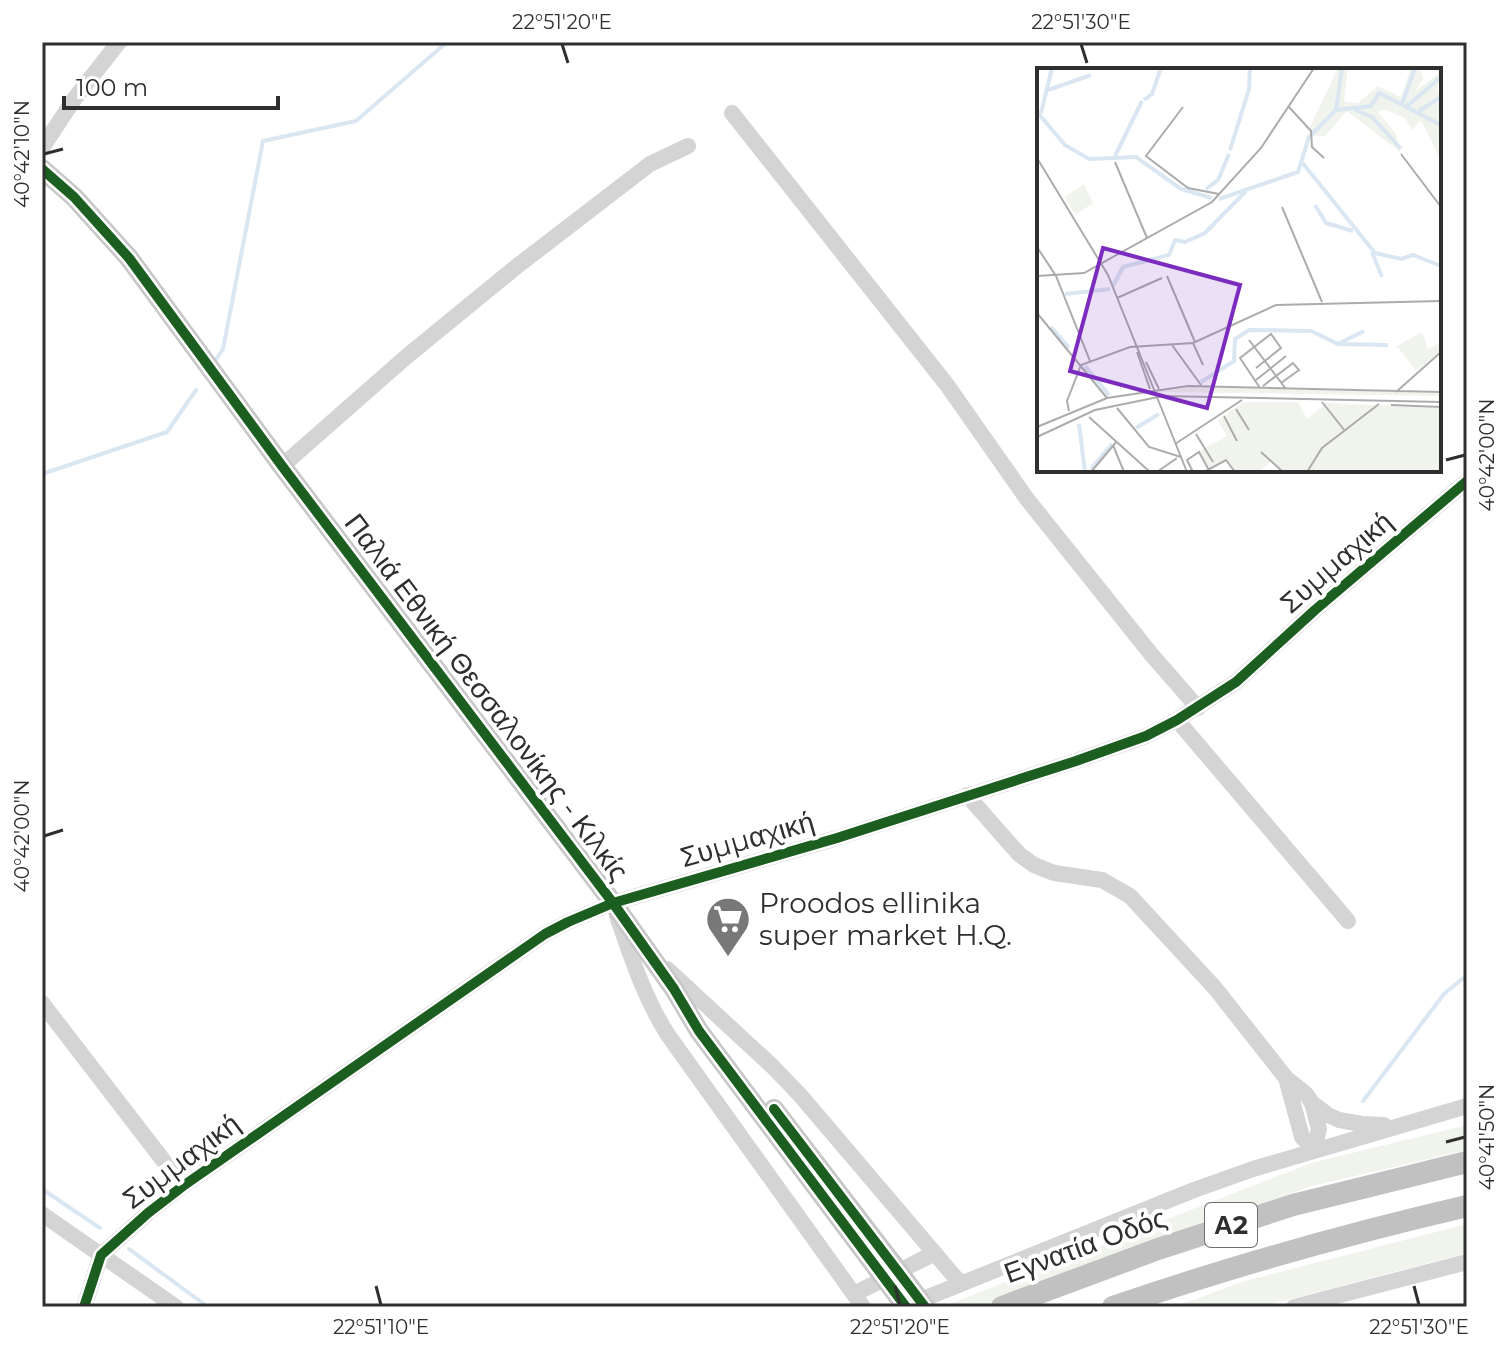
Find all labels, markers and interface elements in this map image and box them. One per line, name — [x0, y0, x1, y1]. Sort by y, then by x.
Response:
text: 22°51'20"E — [512, 10, 612, 34]
text: 22°51'30"E — [1031, 10, 1131, 34]
scale bar — [64, 60, 278, 110]
inset map — [1037, 68, 1441, 472]
text: 100 m — [76, 73, 148, 102]
text: 40°42'10"N — [10, 100, 34, 208]
text: 40°42'00"N — [1475, 398, 1499, 512]
street label: Συμμαχική — [1273, 504, 1399, 620]
street label: Παλιά Εθνική Θεσσαλονίκης - Κιλκίς — [338, 507, 636, 887]
text: 40°42'00"N — [10, 779, 34, 893]
street label: Συμμαχική — [676, 804, 818, 874]
place label: Proodos ellinika super market H.Q. — [759, 886, 1012, 952]
supermarket icon: Proodos ellinika super market H.Q. — [704, 895, 752, 958]
text: 40°41'50"N — [1475, 1084, 1499, 1190]
street label: Συμμαχική — [116, 1106, 246, 1216]
street label: Εγνατία Οδός — [999, 1200, 1171, 1290]
road number: Α2 — [1205, 1203, 1257, 1247]
text: 22°51'10"E — [333, 1315, 429, 1339]
text: 22°51'20"E — [850, 1315, 950, 1339]
text: 22°51'30"E — [1369, 1315, 1469, 1339]

